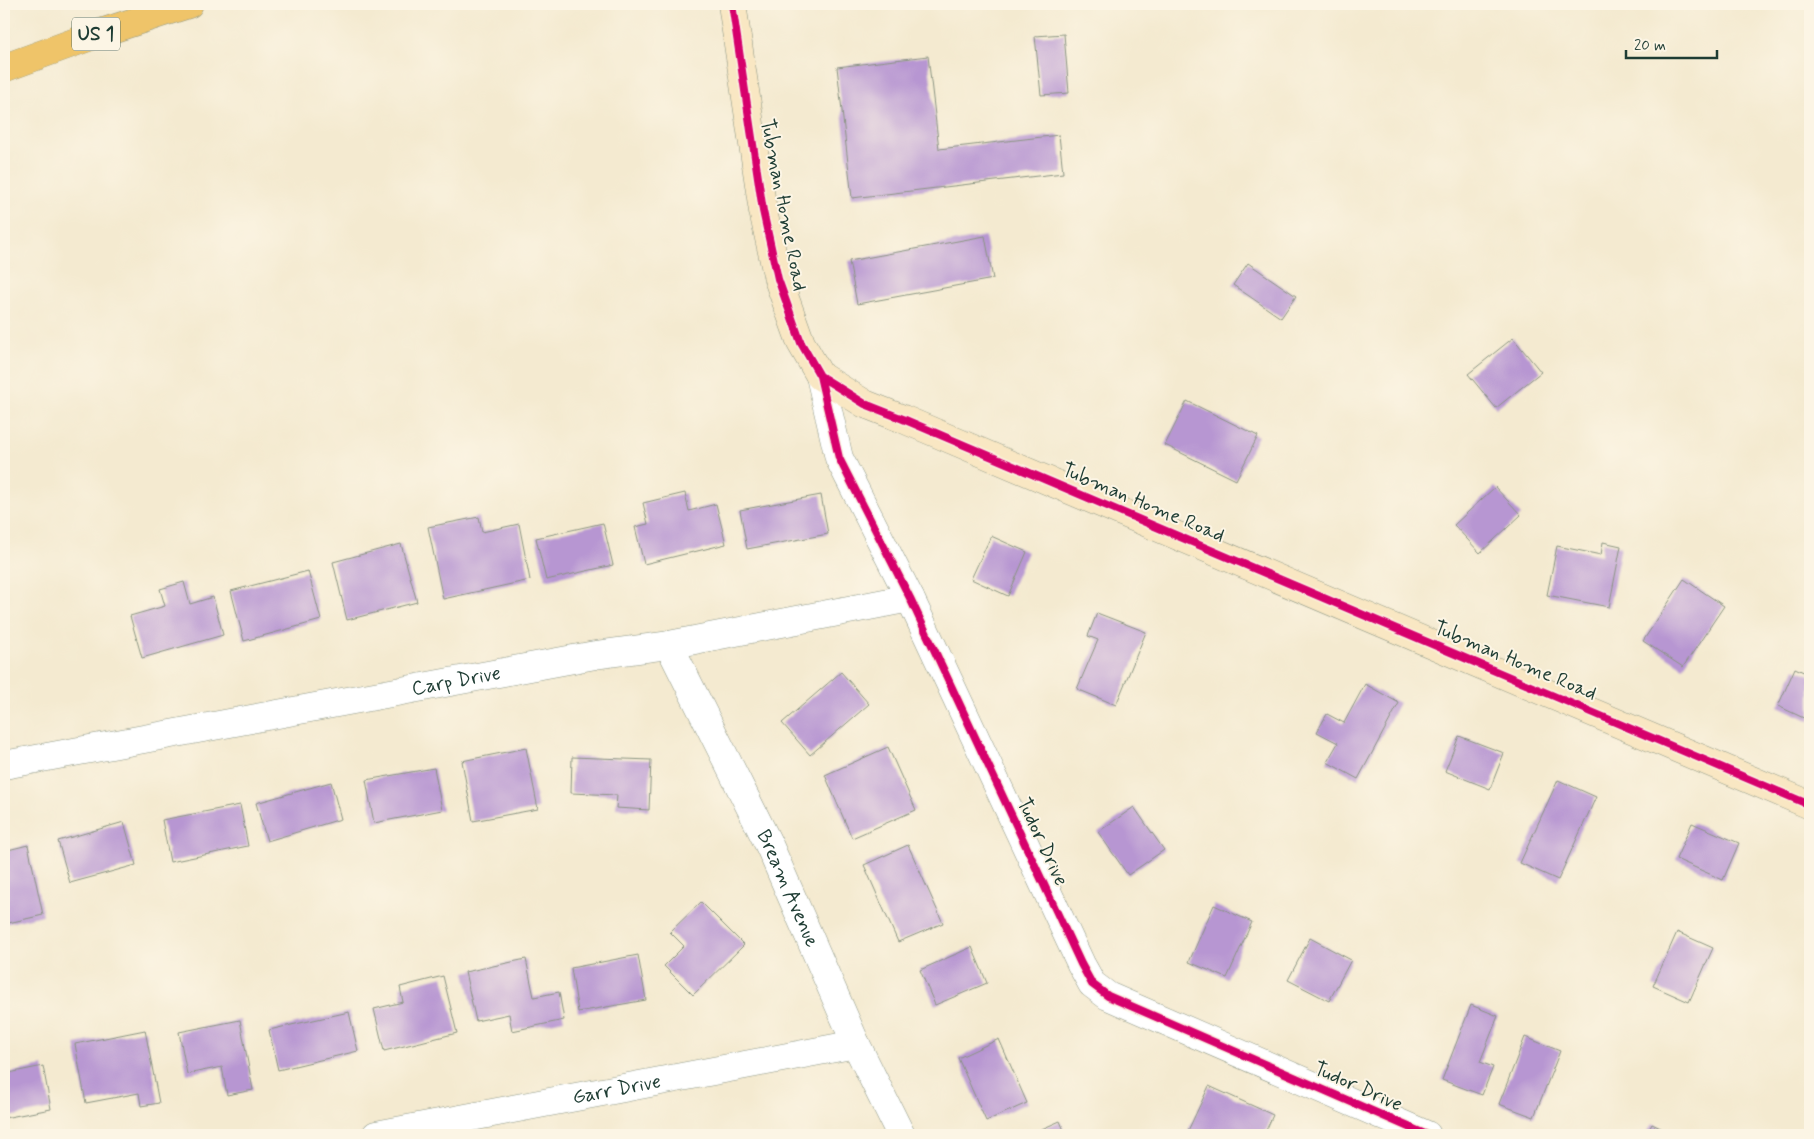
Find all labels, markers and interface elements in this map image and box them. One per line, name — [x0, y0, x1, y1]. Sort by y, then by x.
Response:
road number: US 1 — [72, 18, 120, 50]
scale bar — [1626, 28, 1718, 60]
text: 20 m — [1634, 36, 1666, 56]
street label: Tubman Home Road — [753, 117, 813, 293]
street label: Tubman Home Road — [1057, 456, 1229, 550]
street label: Tubman Home Road — [1429, 614, 1601, 708]
street label: Carp Drive — [409, 659, 503, 702]
street label: Tudor Drive — [1010, 793, 1074, 891]
street label: Bream Avenue — [750, 825, 826, 951]
street label: Tudor Drive — [1309, 1055, 1407, 1119]
street label: Garr Drive — [570, 1068, 663, 1111]

